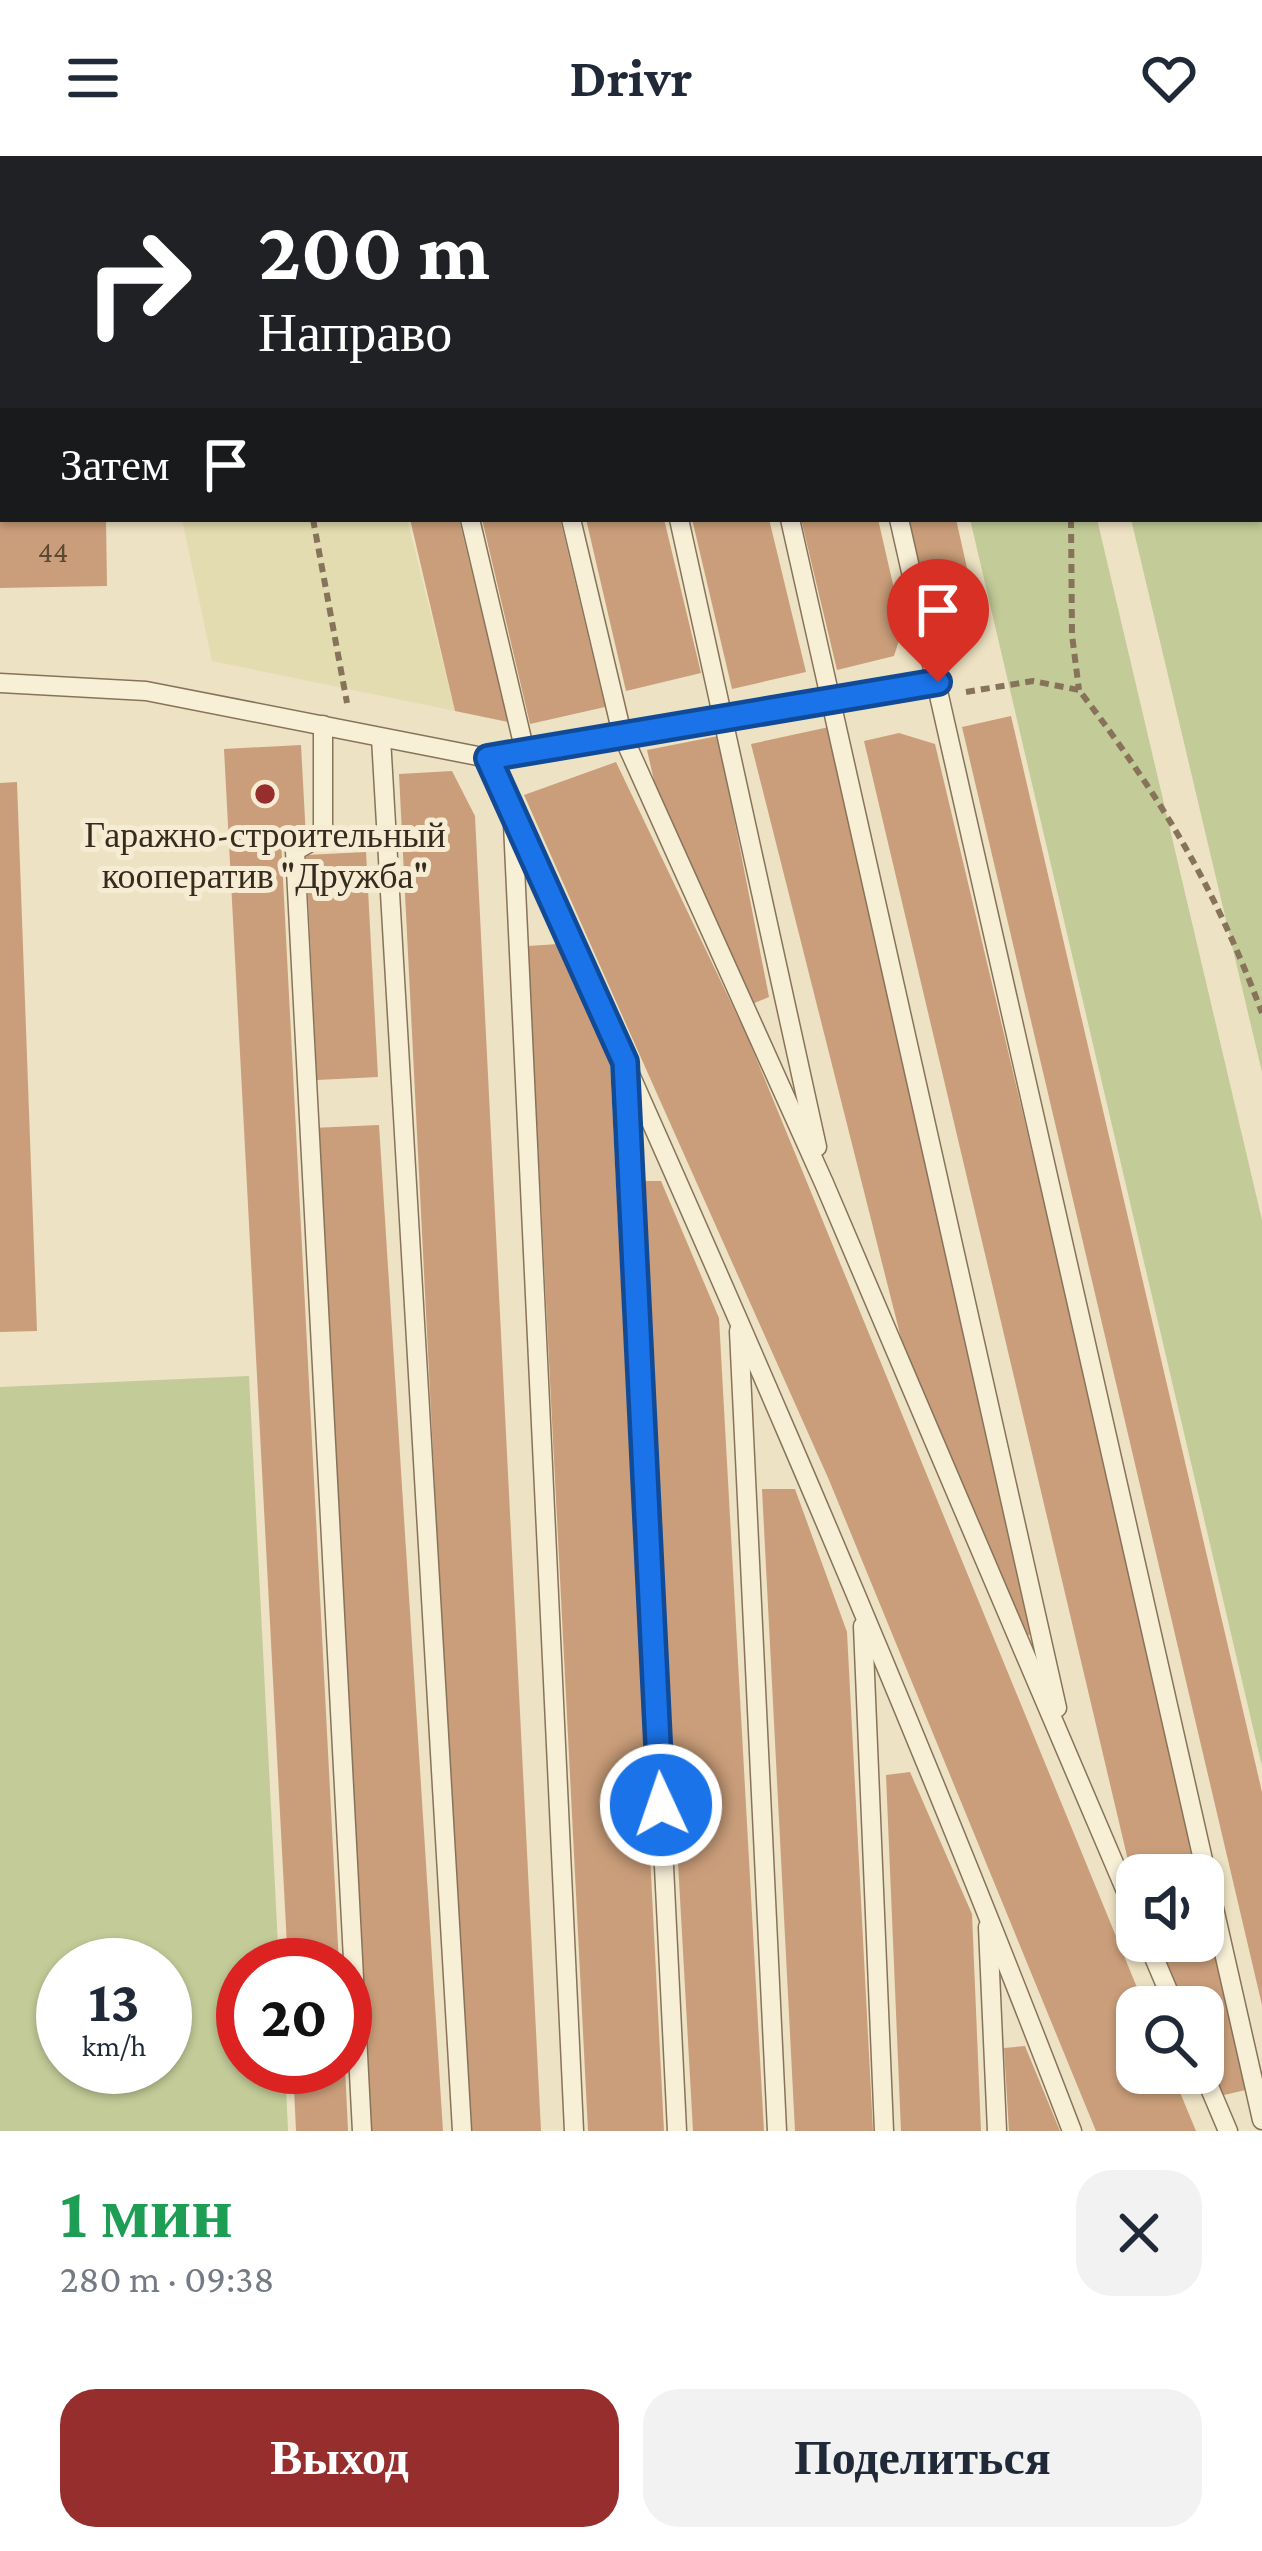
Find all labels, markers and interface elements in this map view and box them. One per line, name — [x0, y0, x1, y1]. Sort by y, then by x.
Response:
icon: menu — [60, 45, 126, 111]
icon: heart — [1136, 45, 1202, 111]
text: Drivr — [570, 48, 692, 108]
icon: right — [60, 204, 216, 360]
text: 200 m — [258, 204, 490, 297]
text: Направо — [258, 303, 452, 363]
icon: arrive — [193, 432, 259, 498]
text: Затем — [60, 440, 169, 490]
house number: 44 — [38, 535, 68, 568]
pin — [887, 559, 989, 682]
icon: arrive — [905, 577, 971, 643]
marker: Гаражно-строительный кооператив "Дружба" — [252, 781, 278, 807]
place label: Гаражно-строительный кооператив "Дружба" — [84, 815, 446, 896]
position arrow — [598, 1742, 724, 1868]
map controls — [1116, 1854, 1224, 2094]
button: sound — [1116, 1854, 1224, 1962]
speed limit sign: 20 — [216, 1938, 372, 2094]
text: 13 — [88, 1967, 140, 2034]
button: search — [1116, 1986, 1224, 2094]
text: km/h — [82, 2029, 146, 2062]
button: close — [1076, 2170, 1202, 2296]
text: 1 мин — [60, 2172, 233, 2252]
text: 280 m · 09:38 — [60, 2257, 275, 2300]
button: Выход — [60, 2389, 619, 2527]
button: Поделиться — [643, 2389, 1202, 2527]

